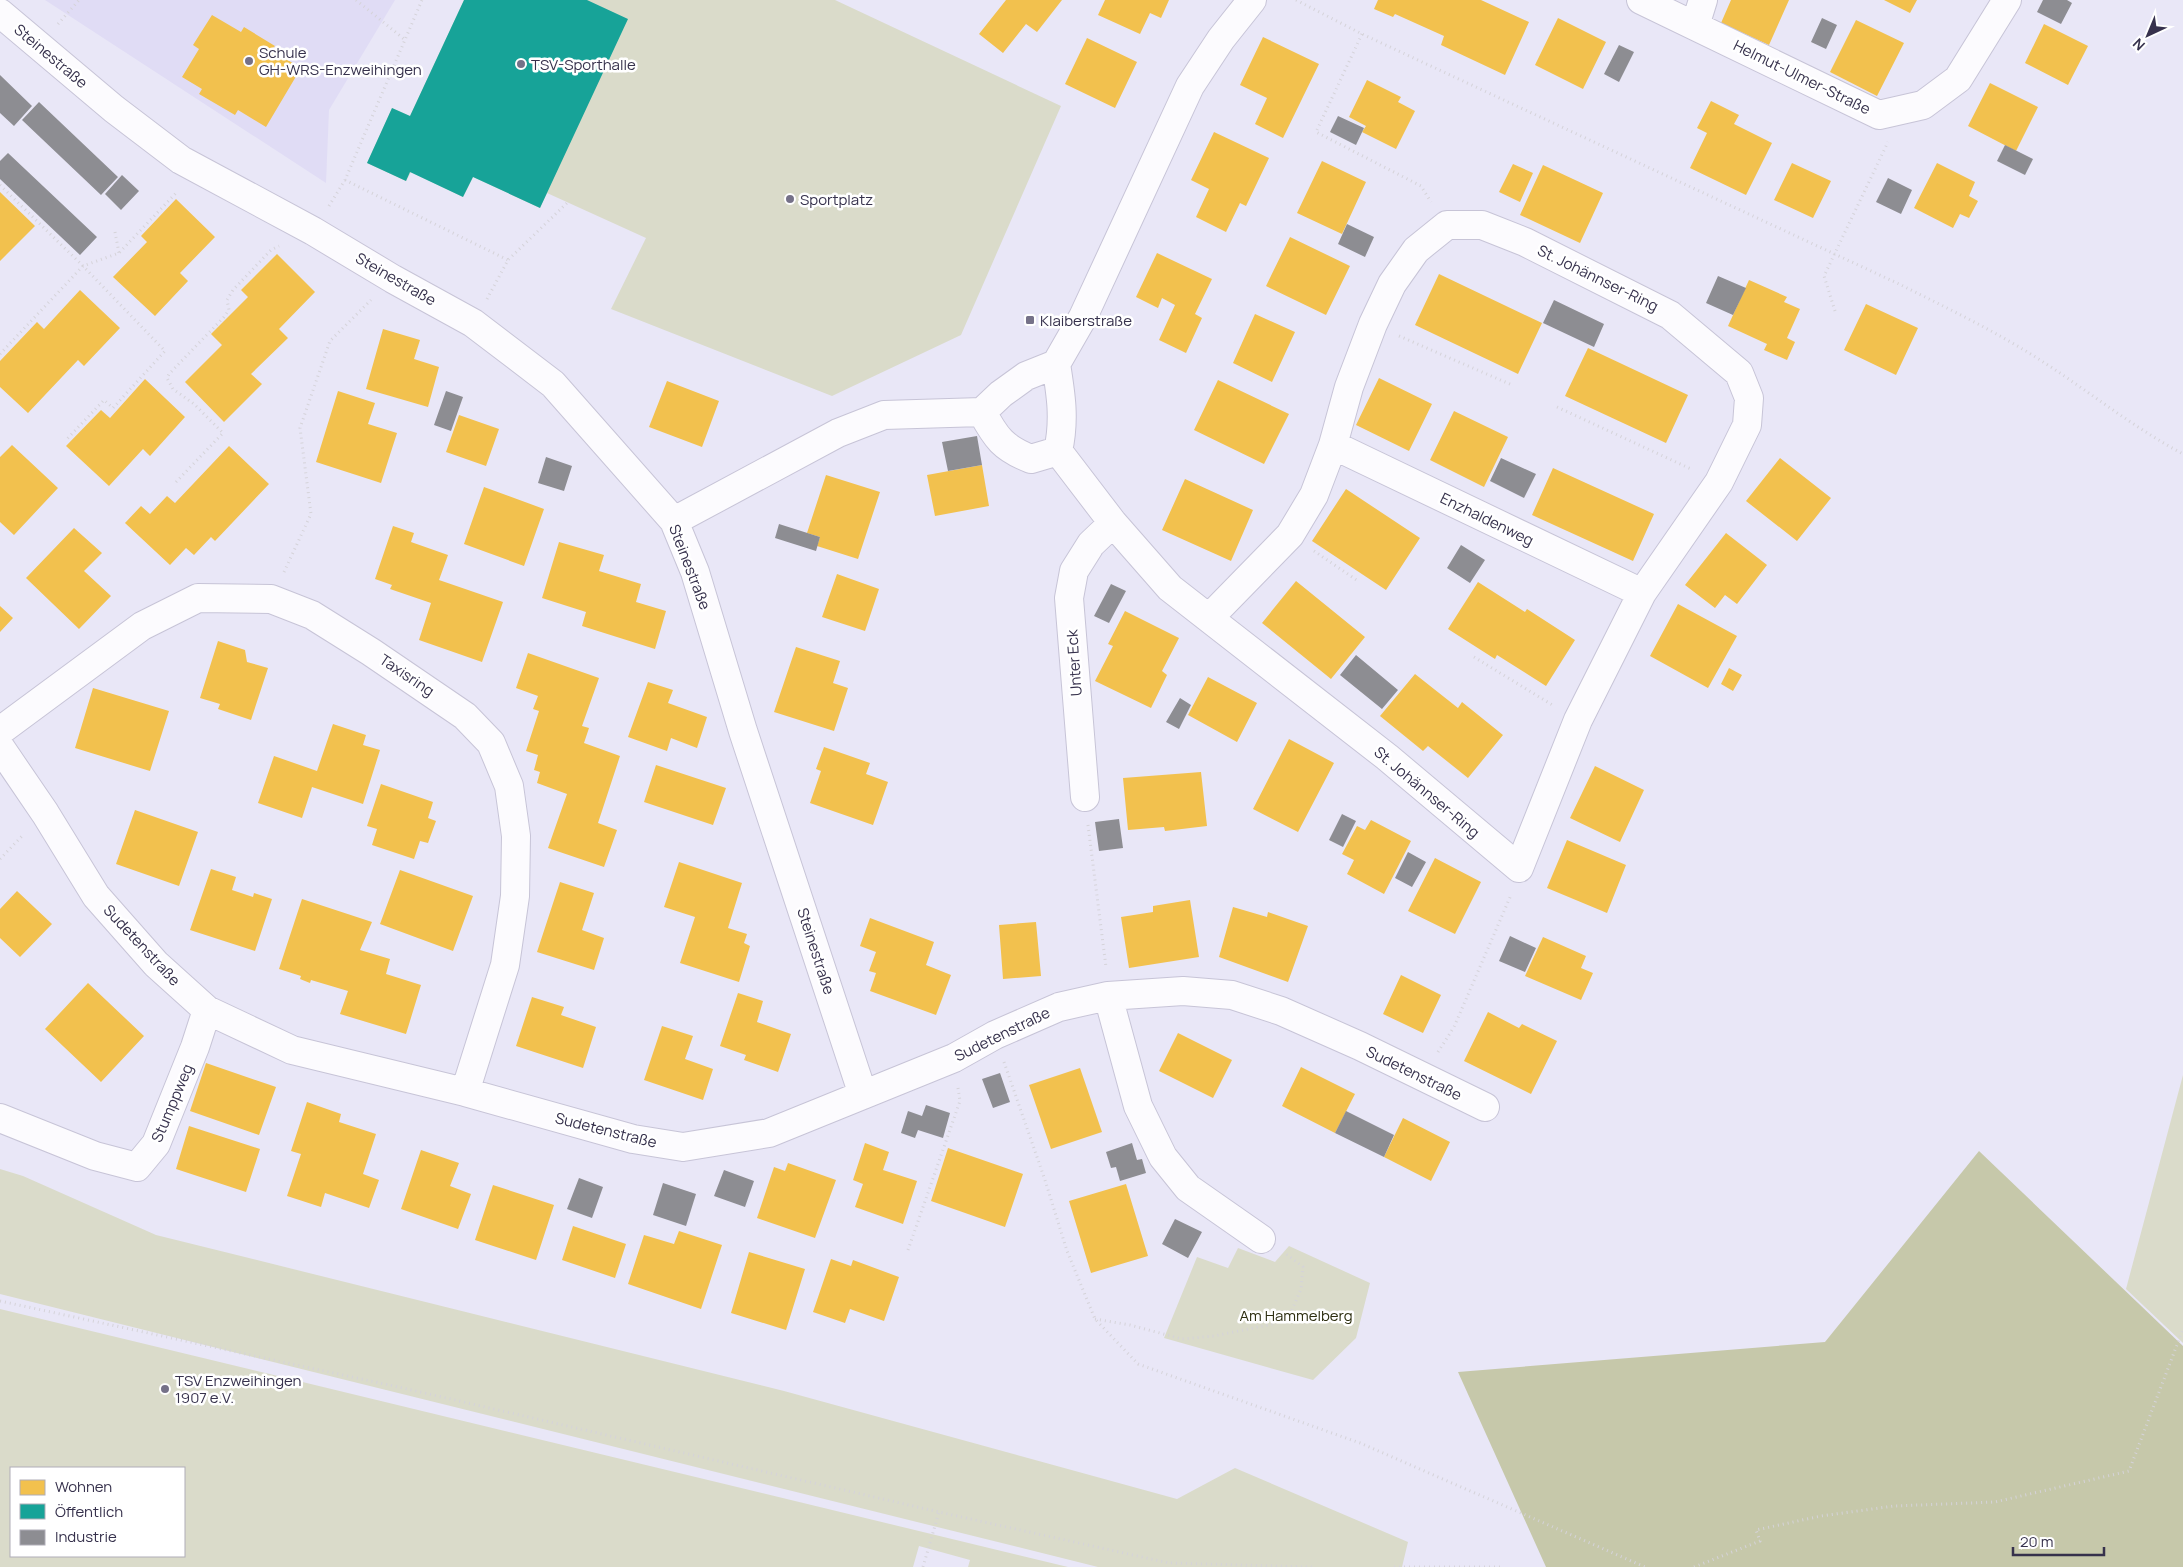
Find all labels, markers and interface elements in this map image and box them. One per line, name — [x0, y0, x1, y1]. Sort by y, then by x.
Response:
north arrow — [2123, 10, 2173, 60]
street label: Steinestraße — [10, 19, 92, 93]
text: N — [2128, 34, 2149, 55]
street label: Helmut-Ulmer-Straße — [1730, 35, 1874, 119]
place label: Schule GH-WRS-Enzweihingen — [259, 42, 422, 80]
place label: TSV-Sporthalle — [531, 54, 636, 75]
marker: Schule GH-WRS-Enzweihingen — [243, 55, 255, 67]
marker: TSV-Sporthalle — [515, 58, 527, 70]
place label: Sportplatz — [800, 189, 873, 210]
marker: Sportplatz — [784, 193, 796, 205]
street label: St. Johännser-Ring — [1534, 240, 1662, 316]
street label: Steinestraße — [352, 247, 440, 311]
place label: Klaiberstraße — [1040, 310, 1132, 331]
marker: Klaiberstraße — [1024, 314, 1036, 326]
street label: Enzhaldenweg — [1437, 487, 1537, 551]
street label: Steinestraße — [664, 521, 716, 613]
street label: Unter Eck — [1061, 628, 1087, 697]
street label: Taxisring — [375, 649, 439, 701]
street label: St. Johännser-Ring — [1370, 742, 1484, 842]
street label: Sudetenstraße — [99, 900, 185, 990]
street label: Steinestraße — [792, 905, 840, 997]
street label: Sudetenstraße — [951, 1002, 1054, 1066]
street label: Sudetenstraße — [1363, 1041, 1466, 1105]
street label: Stumppweg — [146, 1061, 198, 1145]
street label: Sudetenstraße — [553, 1107, 659, 1153]
park label: Am Hammelberg — [1239, 1305, 1353, 1326]
place label: TSV Enzweihingen 1907 e.V. — [175, 1370, 302, 1408]
marker: TSV Enzweihingen 1907 e.V. — [159, 1383, 171, 1395]
legend — [10, 1467, 185, 1557]
text: Wohnen — [55, 1476, 112, 1497]
text: Öffentlich — [55, 1501, 123, 1522]
scale bar — [2013, 1524, 2104, 1556]
text: Industrie — [55, 1526, 117, 1547]
text: 20 m — [2020, 1531, 2053, 1552]

